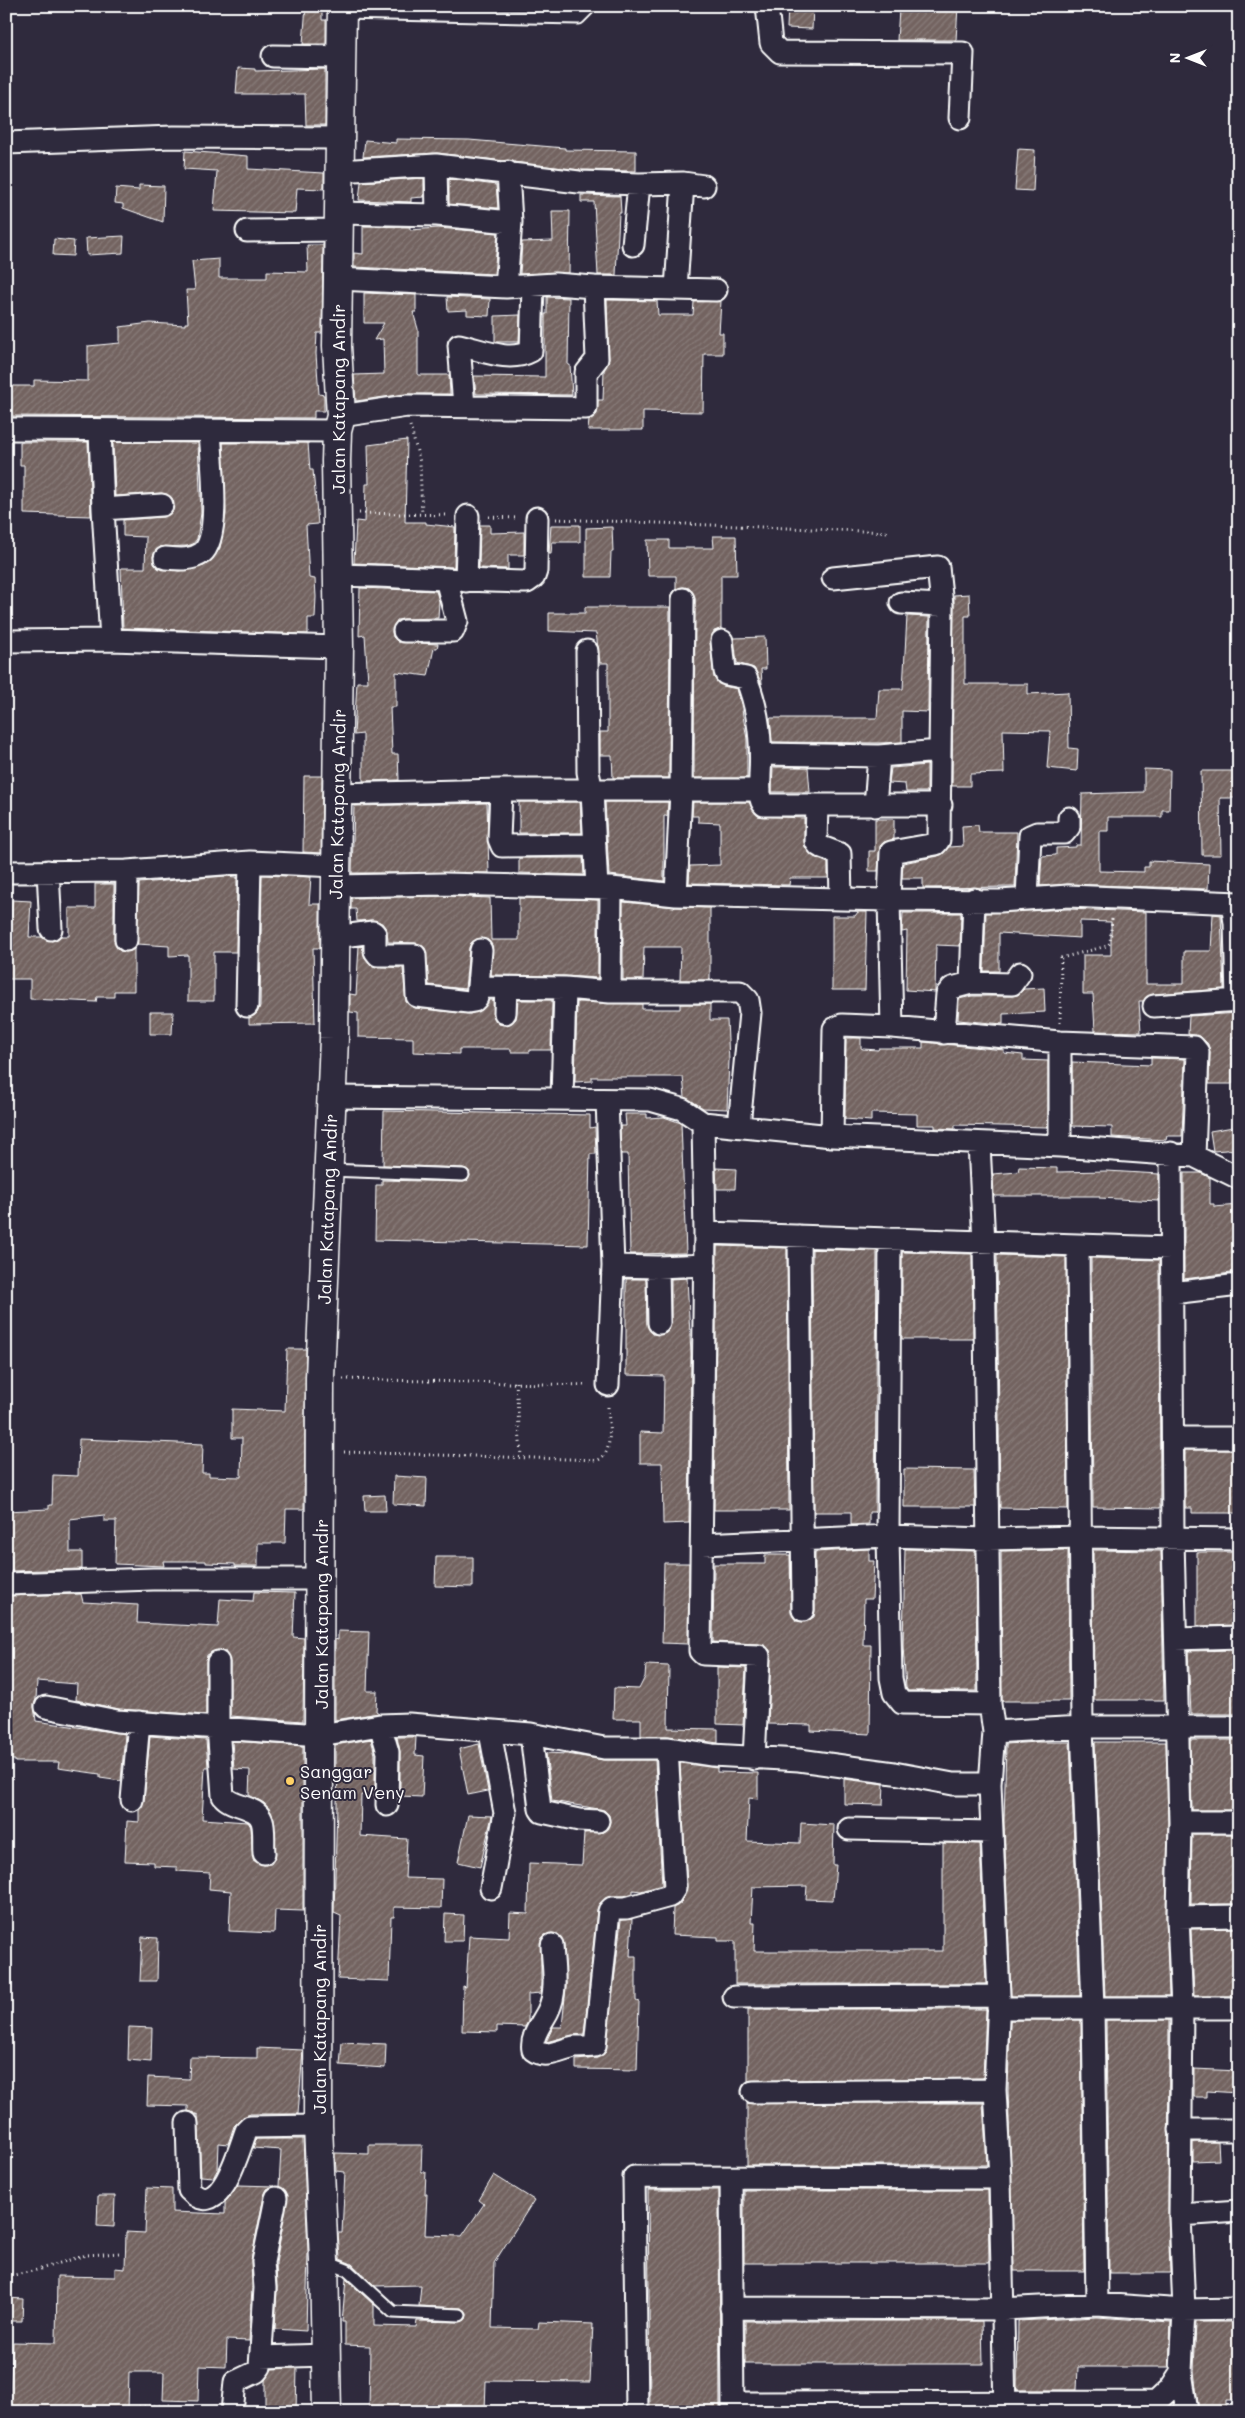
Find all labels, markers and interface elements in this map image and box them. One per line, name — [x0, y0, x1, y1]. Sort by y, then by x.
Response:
north arrow — [1162, 32, 1212, 82]
text: N — [1165, 53, 1184, 63]
street label: Jalan Katapang Andir — [326, 304, 350, 494]
street label: Jalan Katapang Andir — [323, 708, 351, 900]
street label: Jalan Katapang Andir — [312, 1113, 342, 1305]
street label: Jalan Katapang Andir — [309, 1519, 333, 1709]
place label: Sanggar Senam Veny — [300, 1759, 405, 1804]
marker: Sanggar Senam Veny — [284, 1775, 296, 1787]
street label: Jalan Katapang Andir — [307, 1924, 331, 2114]

